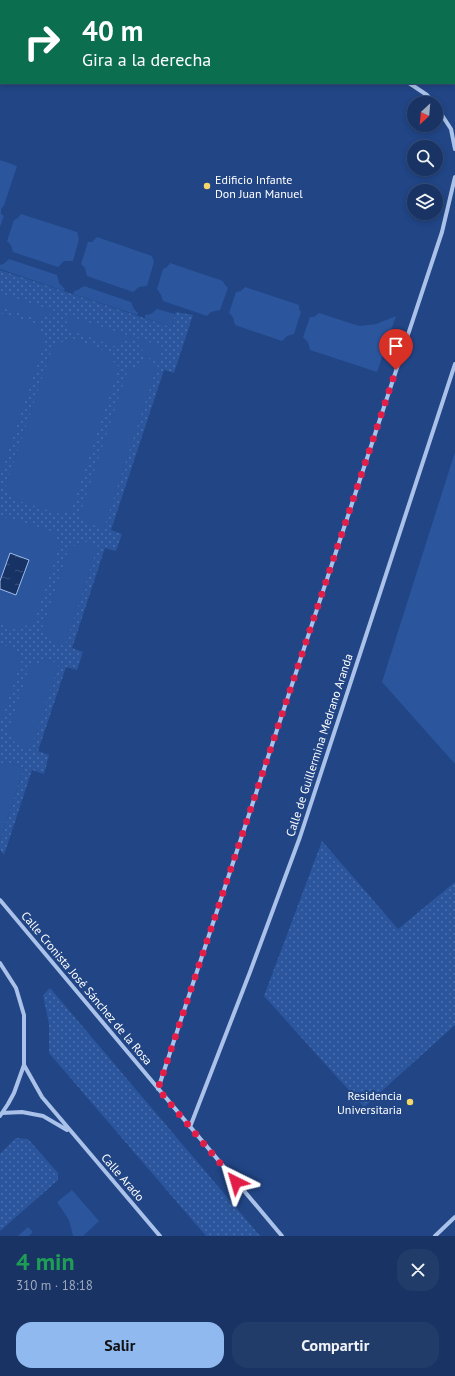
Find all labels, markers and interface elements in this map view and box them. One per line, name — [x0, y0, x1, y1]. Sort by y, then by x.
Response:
text: 40 m — [82, 12, 143, 49]
icon: right — [16, 16, 68, 68]
text: Gira a la derecha — [82, 48, 211, 71]
north arrow — [407, 96, 443, 132]
map controls — [407, 96, 443, 220]
button: search — [407, 140, 443, 176]
place label: Edificio Infante Don Juan Manuel — [215, 172, 303, 201]
marker: Edificio Infante Don Juan Manuel — [202, 181, 212, 191]
button: layers — [407, 184, 443, 220]
pin — [379, 329, 413, 370]
icon: arrive — [385, 335, 407, 357]
street label: Calle de Guillermina Medrano Aranda — [282, 652, 356, 838]
street label: Calle Cronista José Sánchez de la Rosa — [18, 908, 156, 1068]
place label: Residencia Universitaria — [337, 1088, 402, 1117]
marker: Residencia Universitaria — [405, 1097, 415, 1107]
street label: Calle Arado — [98, 1150, 148, 1204]
position arrow — [215, 1161, 257, 1203]
text: 4 min — [16, 1246, 75, 1277]
button: close — [397, 1249, 439, 1291]
text: 310 m · 18:18 — [16, 1277, 93, 1294]
button: Salir — [16, 1322, 224, 1368]
button: Compartir — [232, 1322, 439, 1368]

